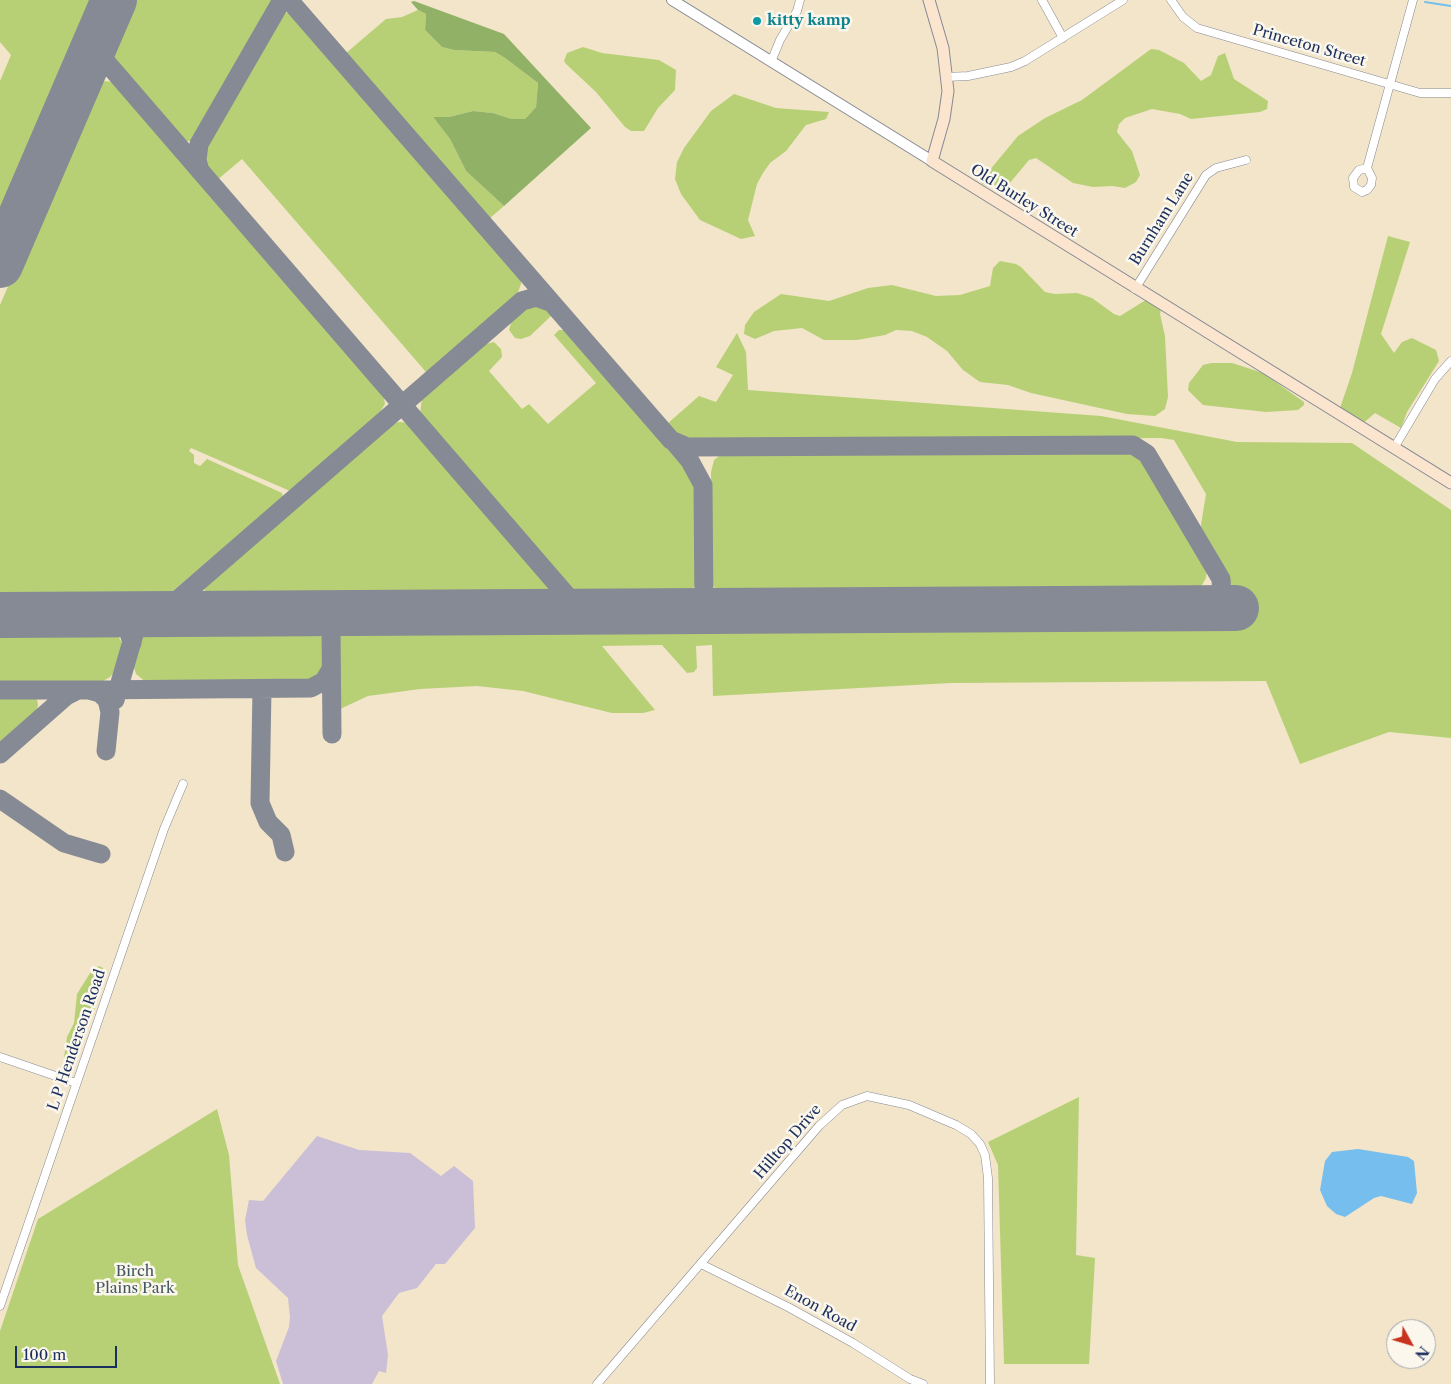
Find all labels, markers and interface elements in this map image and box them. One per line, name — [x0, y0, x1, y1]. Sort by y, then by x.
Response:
place label: kitty kamp — [767, 12, 851, 30]
marker: kitty kamp — [751, 15, 763, 27]
street label: Princeton Street — [1250, 21, 1368, 71]
street label: Old Burley Street — [967, 161, 1081, 241]
street label: Burnham Lane — [1126, 169, 1198, 269]
street label: L P Henderson Road — [44, 967, 110, 1113]
street label: Hilltop Drive — [751, 1101, 825, 1183]
park label: Birch Plains Park — [95, 1263, 175, 1298]
street label: Enon Road — [781, 1282, 859, 1336]
north arrow — [1386, 1319, 1436, 1369]
scale bar — [18, 1336, 120, 1368]
text: N — [1411, 1342, 1433, 1363]
text: 100 m — [23, 1345, 66, 1364]

